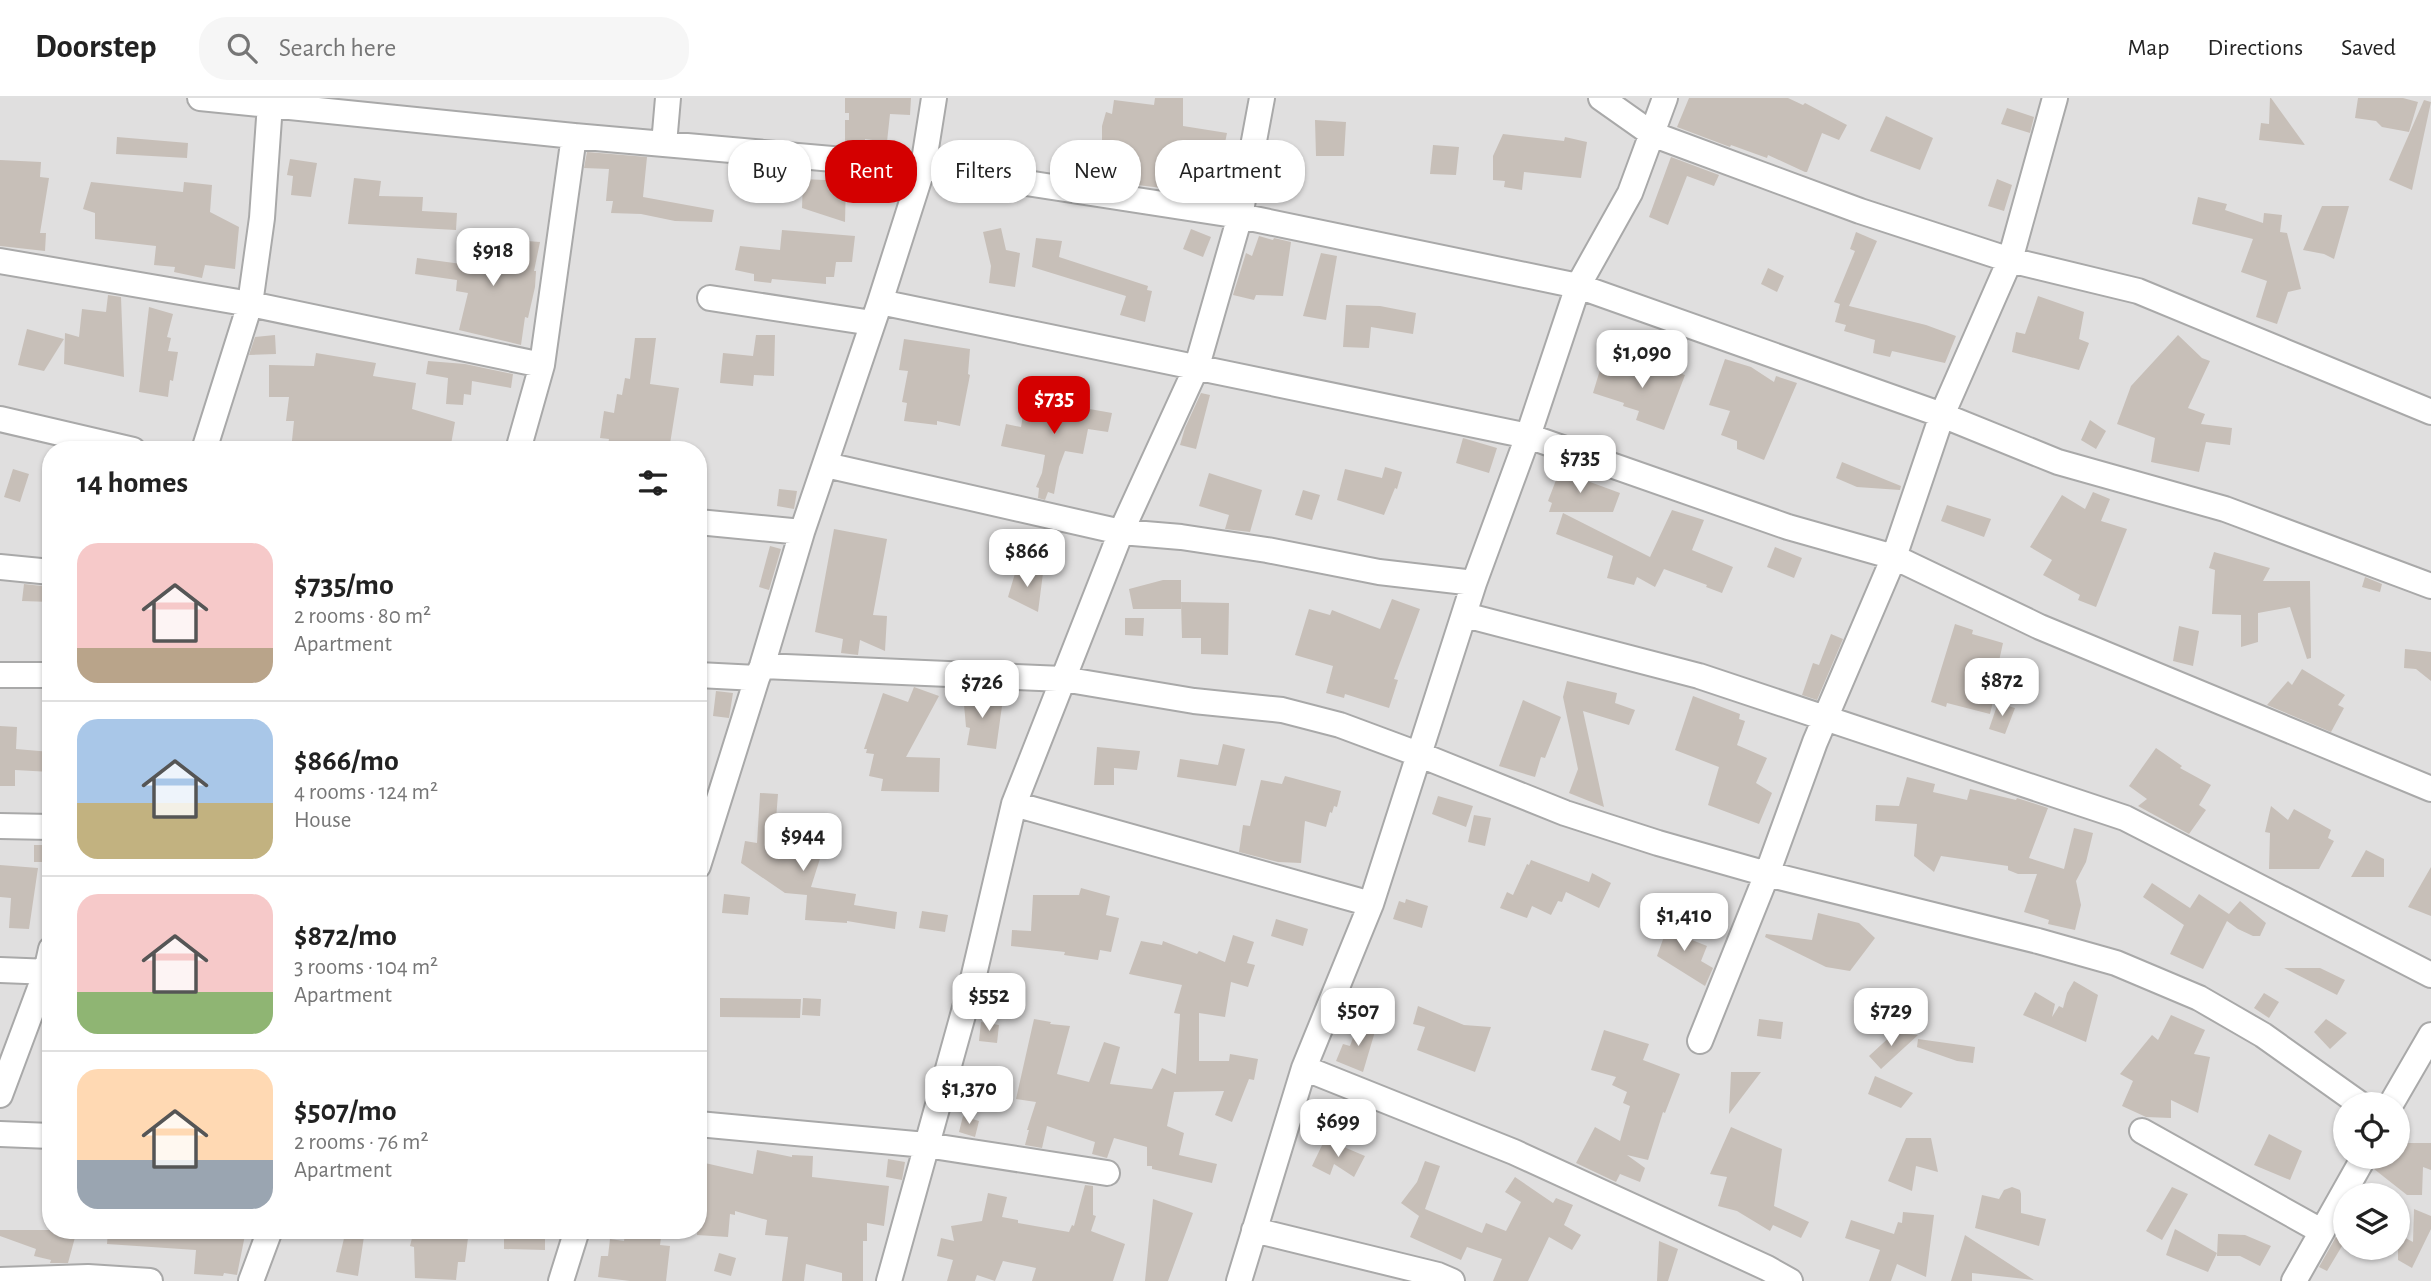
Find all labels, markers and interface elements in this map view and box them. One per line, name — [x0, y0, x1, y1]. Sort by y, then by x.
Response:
search box — [199, 17, 689, 80]
icon: search — [223, 29, 261, 67]
text: Doorstep — [35, 31, 157, 64]
text: Search here — [279, 35, 396, 61]
text: Map — [2127, 36, 2169, 60]
text: Directions — [2207, 36, 2303, 60]
text: Saved — [2341, 36, 2396, 60]
chip: Buy — [728, 140, 811, 203]
chip: Rent — [825, 140, 917, 203]
chip: Filters — [931, 140, 1036, 203]
chip: New — [1050, 140, 1141, 203]
chip: Apartment — [1155, 140, 1305, 203]
pin: $918 — [452, 228, 534, 288]
text: $918 — [472, 239, 514, 262]
pin: $1,090 — [1585, 330, 1699, 390]
text: $1,090 — [1613, 341, 1671, 364]
pin: $735 — [1013, 376, 1095, 436]
text: $735 — [1034, 387, 1074, 410]
pin: $735 — [1539, 436, 1621, 495]
text: $735 — [1560, 446, 1600, 469]
icon: filters — [634, 464, 672, 502]
text: 14 homes — [77, 468, 188, 498]
pin: $866 — [986, 530, 1068, 589]
text: $866 — [1005, 540, 1049, 563]
text: $735/mo — [294, 570, 394, 600]
icon: home — [133, 571, 217, 655]
text: 2 rooms · 80 m² — [294, 605, 431, 628]
text: Apartment — [294, 633, 392, 656]
pin: $872 — [1961, 658, 2043, 718]
pin: $726 — [941, 660, 1023, 720]
text: $872 — [1981, 669, 2023, 692]
text: $726 — [961, 671, 1003, 694]
text: $866/mo — [294, 746, 399, 776]
icon: home — [133, 747, 217, 831]
text: 4 rooms · 124 m² — [294, 781, 438, 804]
text: House — [294, 809, 351, 832]
pin: $944 — [762, 814, 844, 873]
text: $944 — [781, 824, 825, 847]
pin: $1,410 — [1627, 894, 1741, 953]
text: $1,410 — [1656, 904, 1712, 927]
text: $872/mo — [294, 921, 397, 951]
icon: home — [133, 922, 217, 1006]
text: 3 rooms · 104 m² — [294, 956, 438, 979]
pin: $552 — [948, 974, 1030, 1033]
text: Apartment — [294, 984, 392, 1007]
text: $552 — [968, 984, 1010, 1007]
pin: $507 — [1317, 988, 1399, 1048]
pin: $729 — [1850, 988, 1932, 1048]
text: $507 — [1337, 999, 1379, 1022]
text: $729 — [1870, 999, 1912, 1022]
pin: $1,370 — [912, 1066, 1026, 1126]
text: $1,370 — [941, 1077, 997, 1100]
map controls — [2333, 1092, 2410, 1260]
button: locate — [2333, 1092, 2410, 1169]
text: $507/mo — [294, 1096, 397, 1126]
icon: home — [133, 1097, 217, 1181]
pin: $699 — [1297, 1100, 1379, 1159]
text: $699 — [1316, 1110, 1360, 1133]
text: 2 rooms · 76 m² — [294, 1131, 428, 1154]
text: Apartment — [294, 1159, 392, 1182]
button: layers — [2333, 1183, 2410, 1260]

